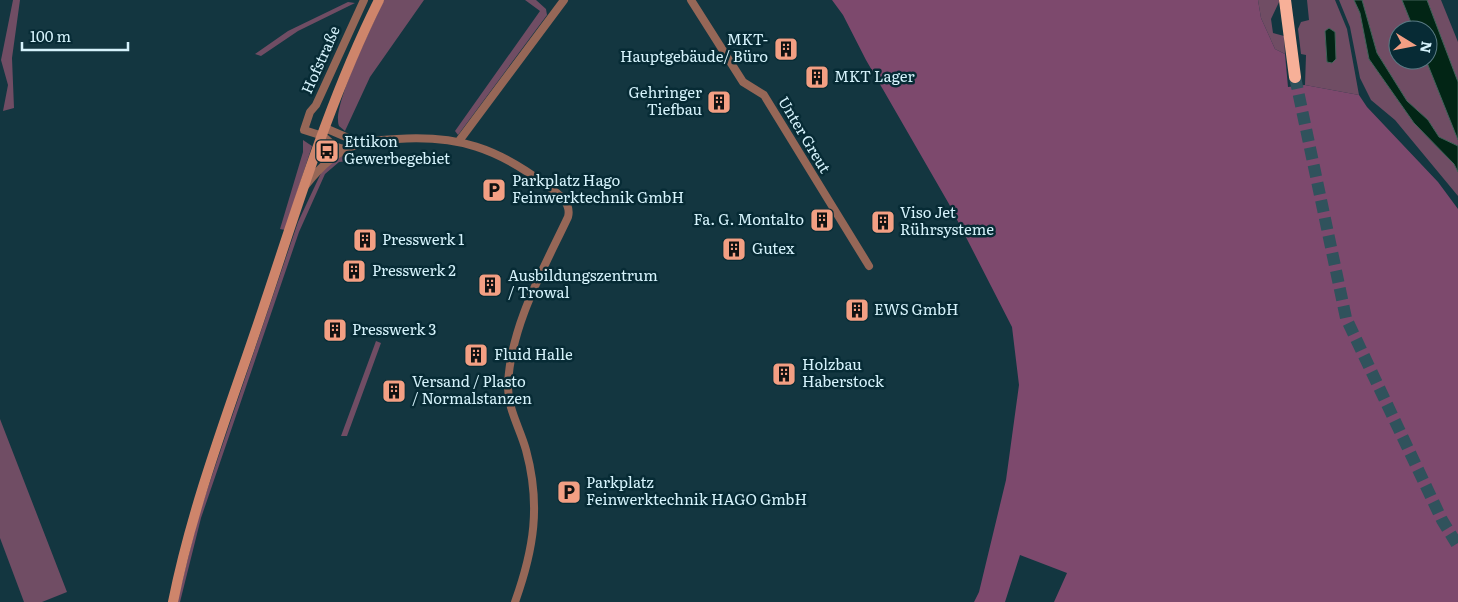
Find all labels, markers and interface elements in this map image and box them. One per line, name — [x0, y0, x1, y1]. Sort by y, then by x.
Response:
scale bar — [22, 20, 129, 52]
north arrow — [1388, 20, 1438, 70]
street label: Hofstraße — [294, 21, 345, 97]
text: 100 m — [30, 24, 71, 47]
place label: MKT- Hauptgebäude/ Büro — [620, 27, 768, 67]
building icon: MKT- Hauptgebäude/ Büro — [773, 36, 799, 62]
text: N — [1416, 40, 1438, 55]
building icon: MKT Lager — [804, 64, 830, 90]
place label: MKT Lager — [834, 64, 915, 87]
place label: Gehringer Tiefbau — [629, 80, 702, 120]
building icon: Gehringer Tiefbau — [706, 89, 732, 115]
street label: Unter Greut — [773, 91, 837, 177]
place label: Ettikon Gewerbegebiet — [344, 129, 450, 169]
bus stop icon: Ettikon Gewerbegebiet — [314, 138, 340, 164]
place label: Parkplatz Hago Feinwerktechnik GmbH — [512, 168, 684, 208]
parking icon: Parkplatz Hago Feinwerktechnik GmbH — [481, 177, 507, 203]
place label: Viso Jet Rührsysteme — [900, 200, 994, 240]
place label: Fa. G. Montalto — [694, 207, 804, 230]
building icon: Fa. G. Montalto — [809, 207, 835, 233]
building icon: Viso Jet Rührsysteme — [870, 209, 896, 235]
building icon: Presswerk 1 — [352, 227, 378, 253]
place label: Presswerk 1 — [382, 227, 464, 250]
building icon: Gutex — [721, 236, 747, 262]
place label: Gutex — [752, 236, 795, 259]
building icon: Presswerk 2 — [341, 258, 367, 284]
place label: Presswerk 2 — [372, 258, 456, 281]
place label: Ausbildungszentrum / Trowal — [508, 263, 658, 303]
building icon: Ausbildungszentrum / Trowal — [477, 272, 503, 298]
building icon: EWS GmbH — [844, 297, 870, 323]
place label: EWS GmbH — [874, 297, 959, 320]
building icon: Presswerk 3 — [322, 317, 348, 343]
place label: Presswerk 3 — [352, 317, 436, 340]
building icon: Fluid Halle — [463, 342, 489, 368]
place label: Fluid Halle — [494, 342, 573, 365]
place label: Holzbau Haberstock — [802, 352, 885, 392]
building icon: Holzbau Haberstock — [771, 361, 797, 387]
place label: Versand / Plasto / Normalstanzen — [412, 369, 532, 409]
building icon: Versand / Plasto / Normalstanzen — [381, 378, 407, 404]
place label: Parkplatz Feinwerktechnik HAGO GmbH — [586, 470, 807, 510]
parking icon: Parkplatz Feinwerktechnik HAGO GmbH — [556, 479, 582, 505]

